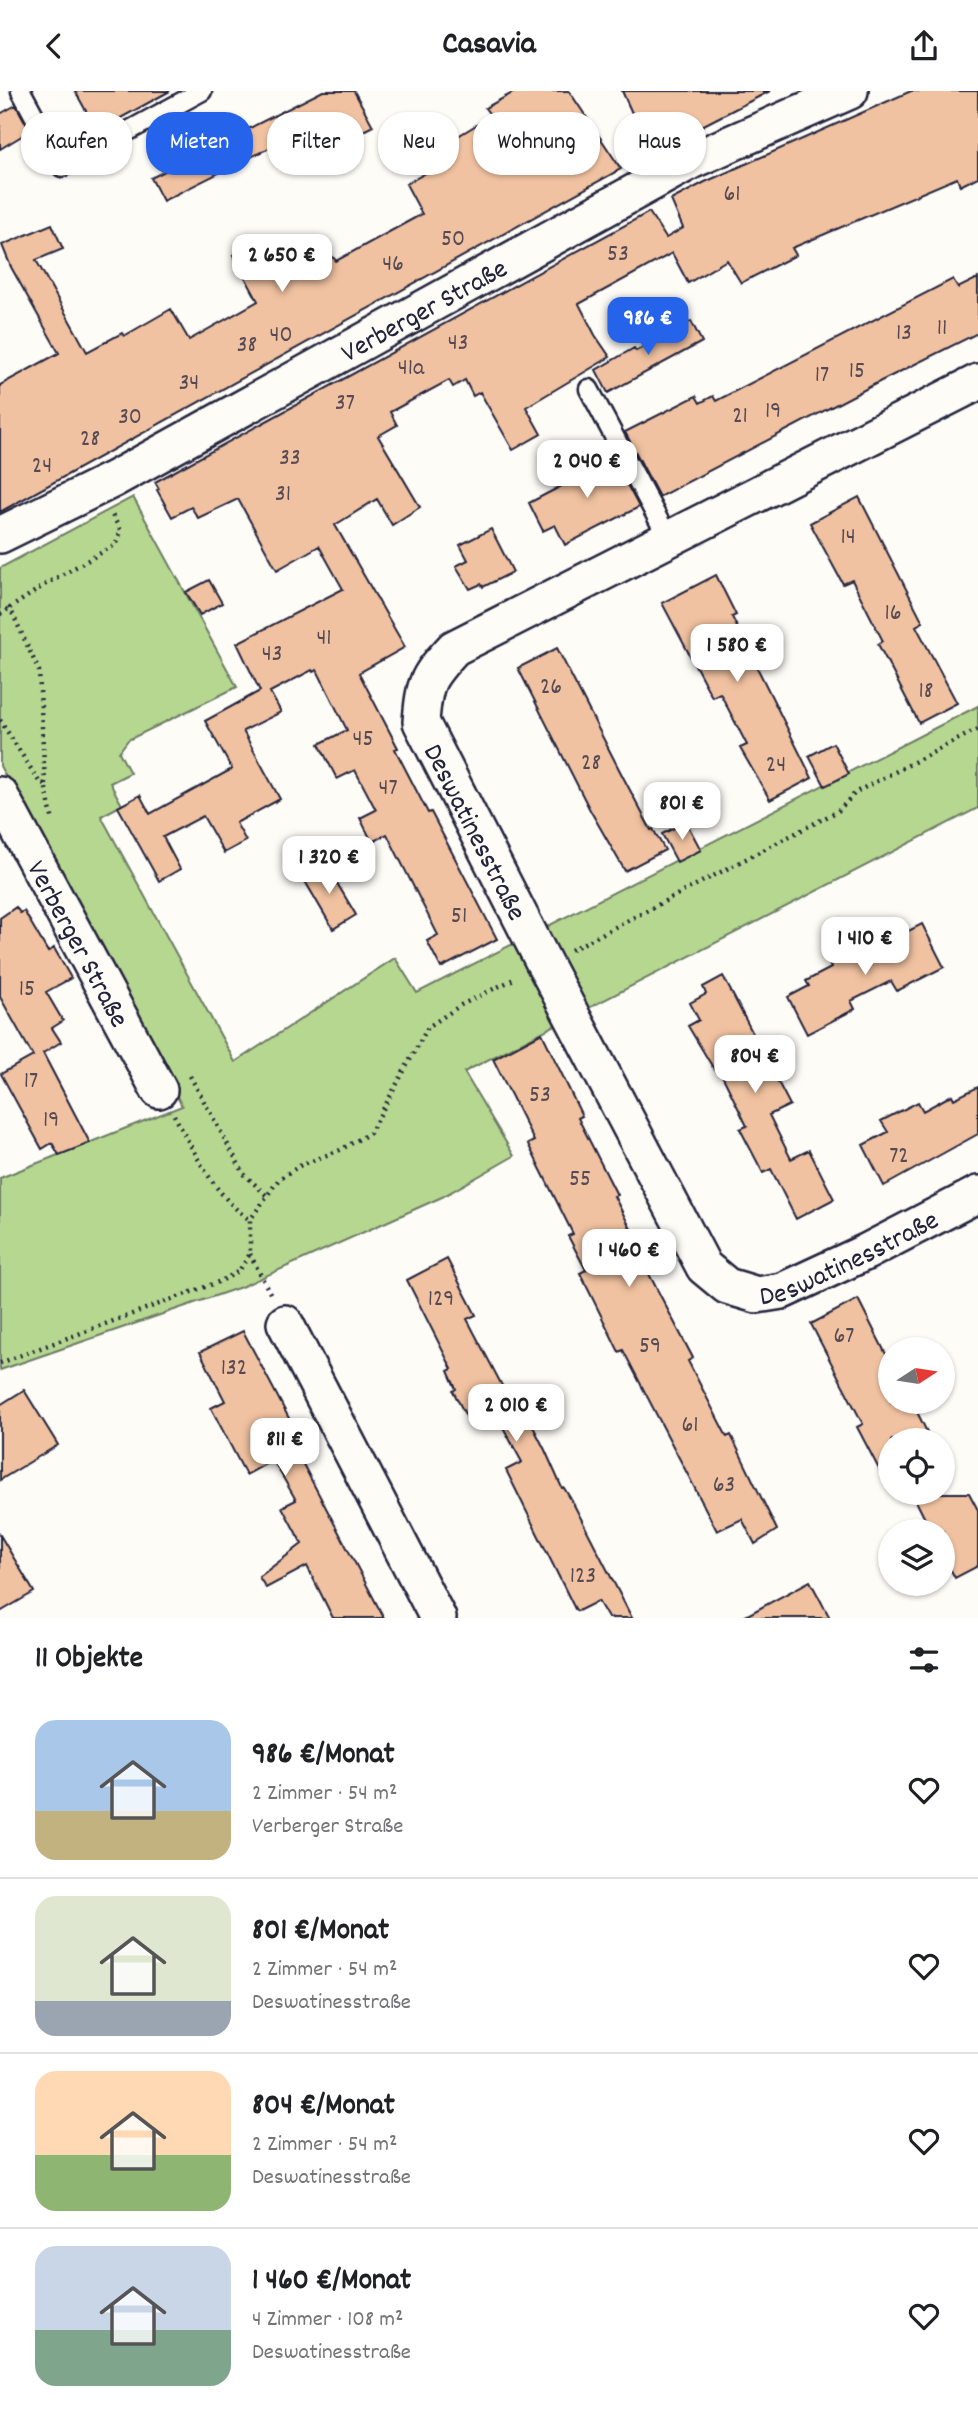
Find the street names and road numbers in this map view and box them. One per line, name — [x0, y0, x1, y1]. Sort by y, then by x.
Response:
street label: Verberger Straße — [335, 251, 516, 375]
street label: Deswatinesstraße — [410, 738, 534, 929]
street label: Verberger Straße — [14, 855, 137, 1036]
street label: Deswatinesstraße — [757, 1203, 947, 1319]

